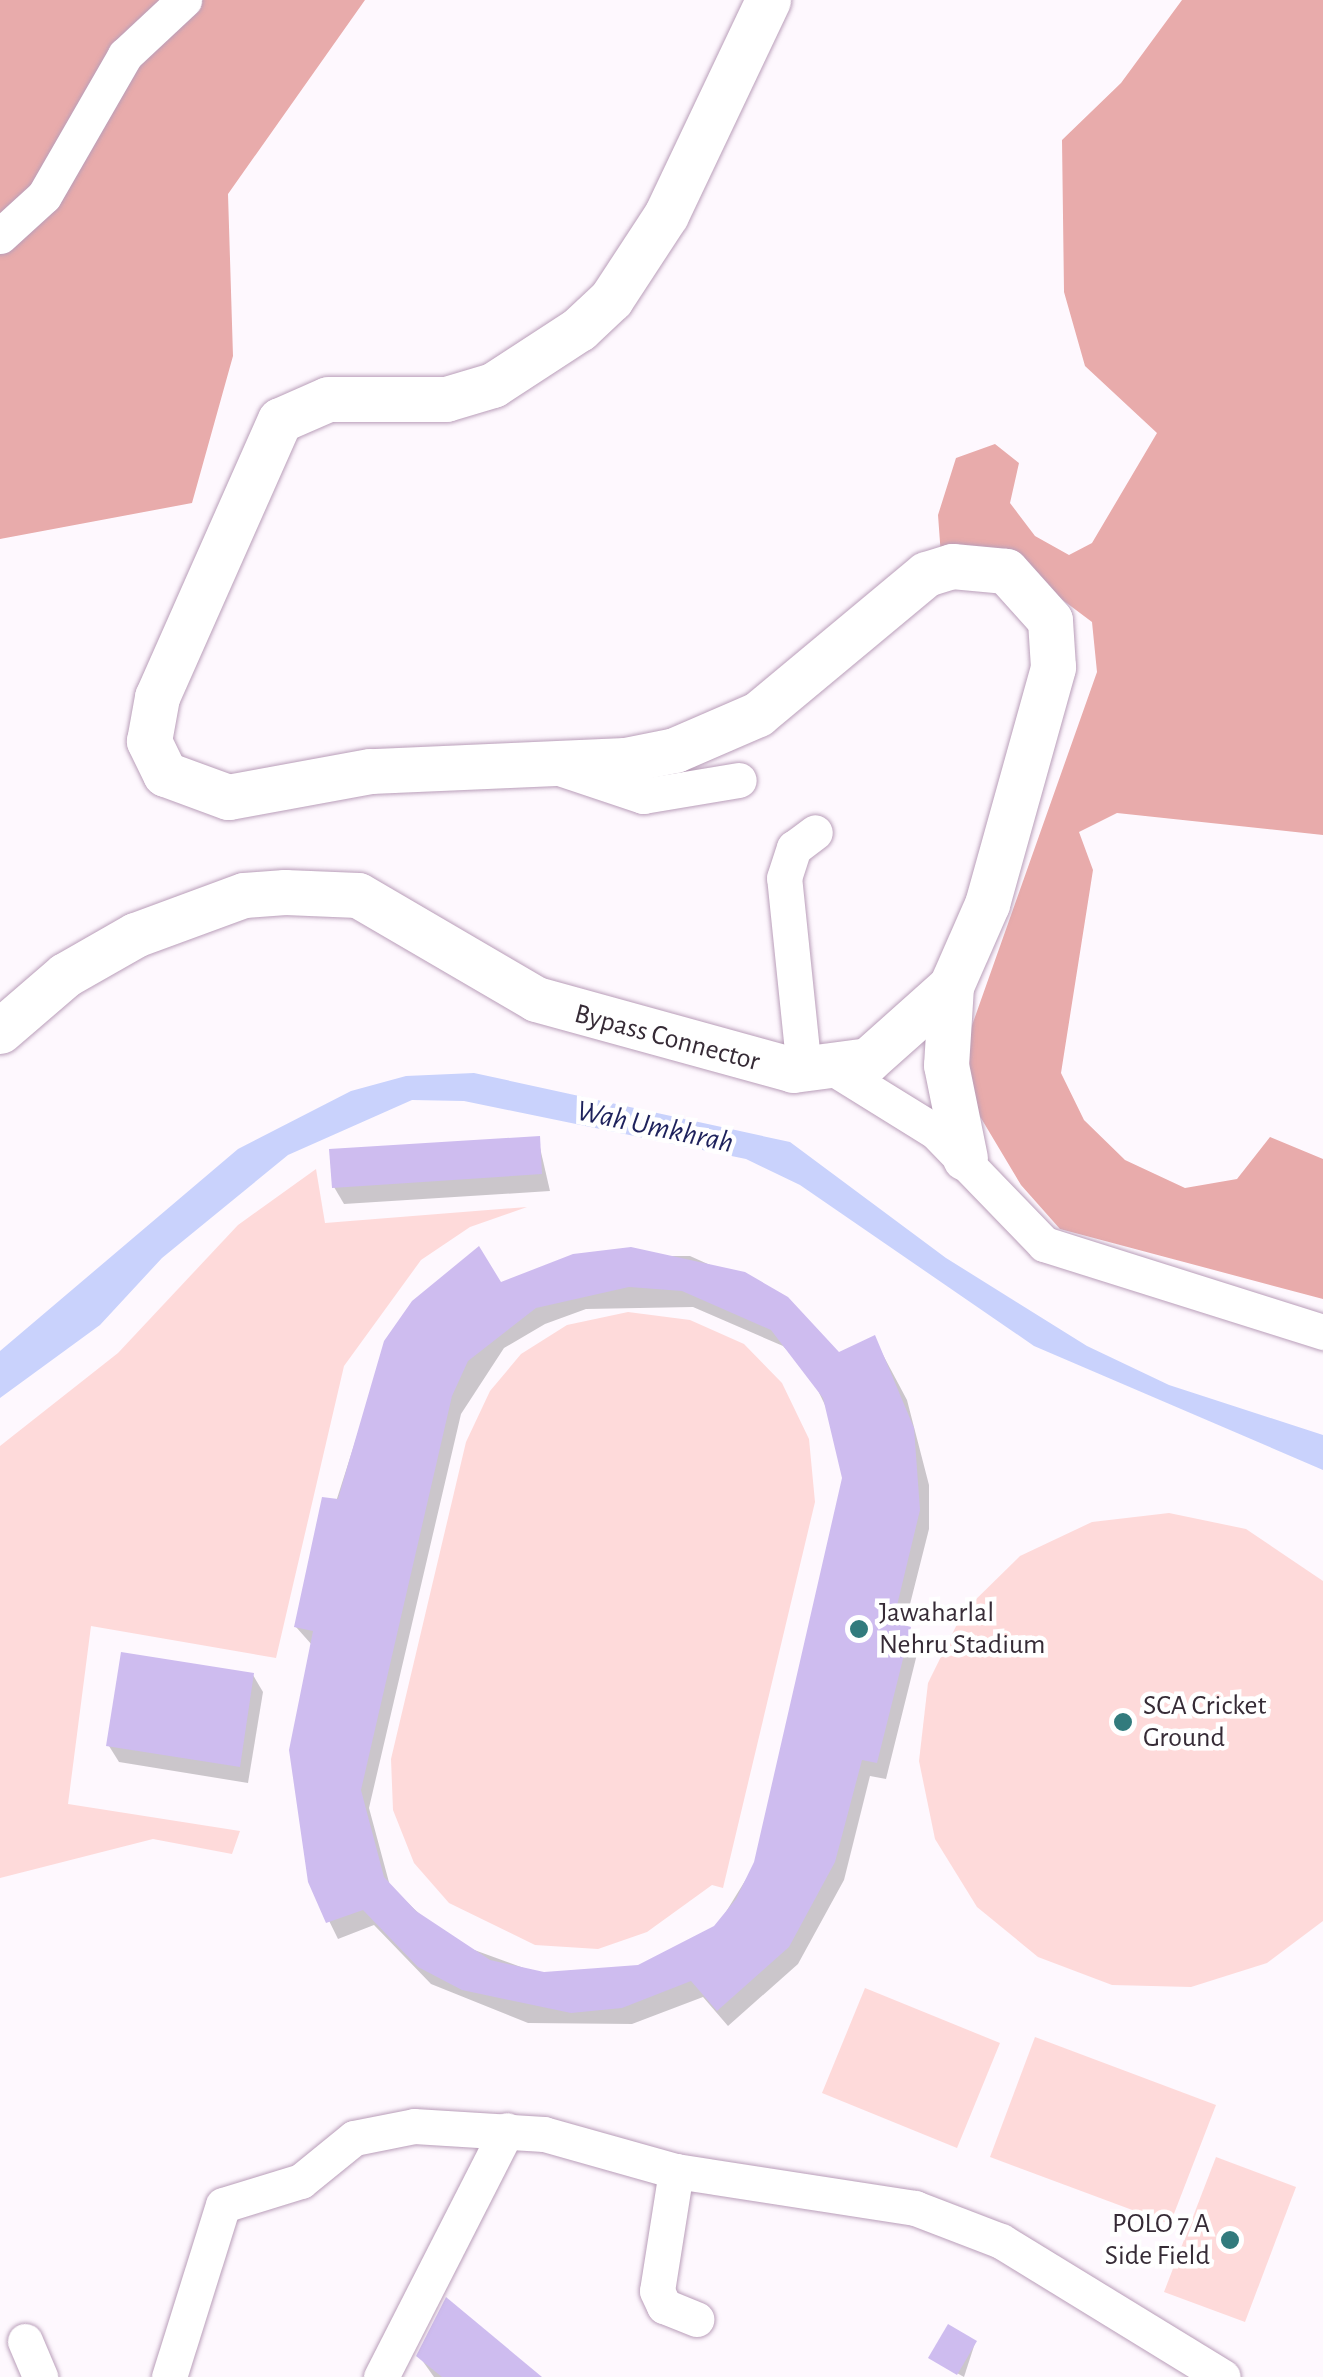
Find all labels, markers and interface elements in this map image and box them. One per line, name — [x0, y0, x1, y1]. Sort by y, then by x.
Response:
street label: Bypass Connector — [571, 997, 763, 1079]
water label: Wah Umkhrah — [573, 1093, 737, 1161]
place label: Jawaharlal Nehru Stadium — [879, 1596, 1045, 1662]
marker: Jawaharlal Nehru Stadium — [848, 1618, 870, 1640]
place label: SCA Cricket Ground — [1143, 1689, 1266, 1755]
marker: SCA Cricket Ground — [1112, 1711, 1134, 1733]
place label: POLO 7 A Side Field — [1105, 2207, 1210, 2273]
marker: POLO 7 A Side Field — [1219, 2229, 1241, 2251]

